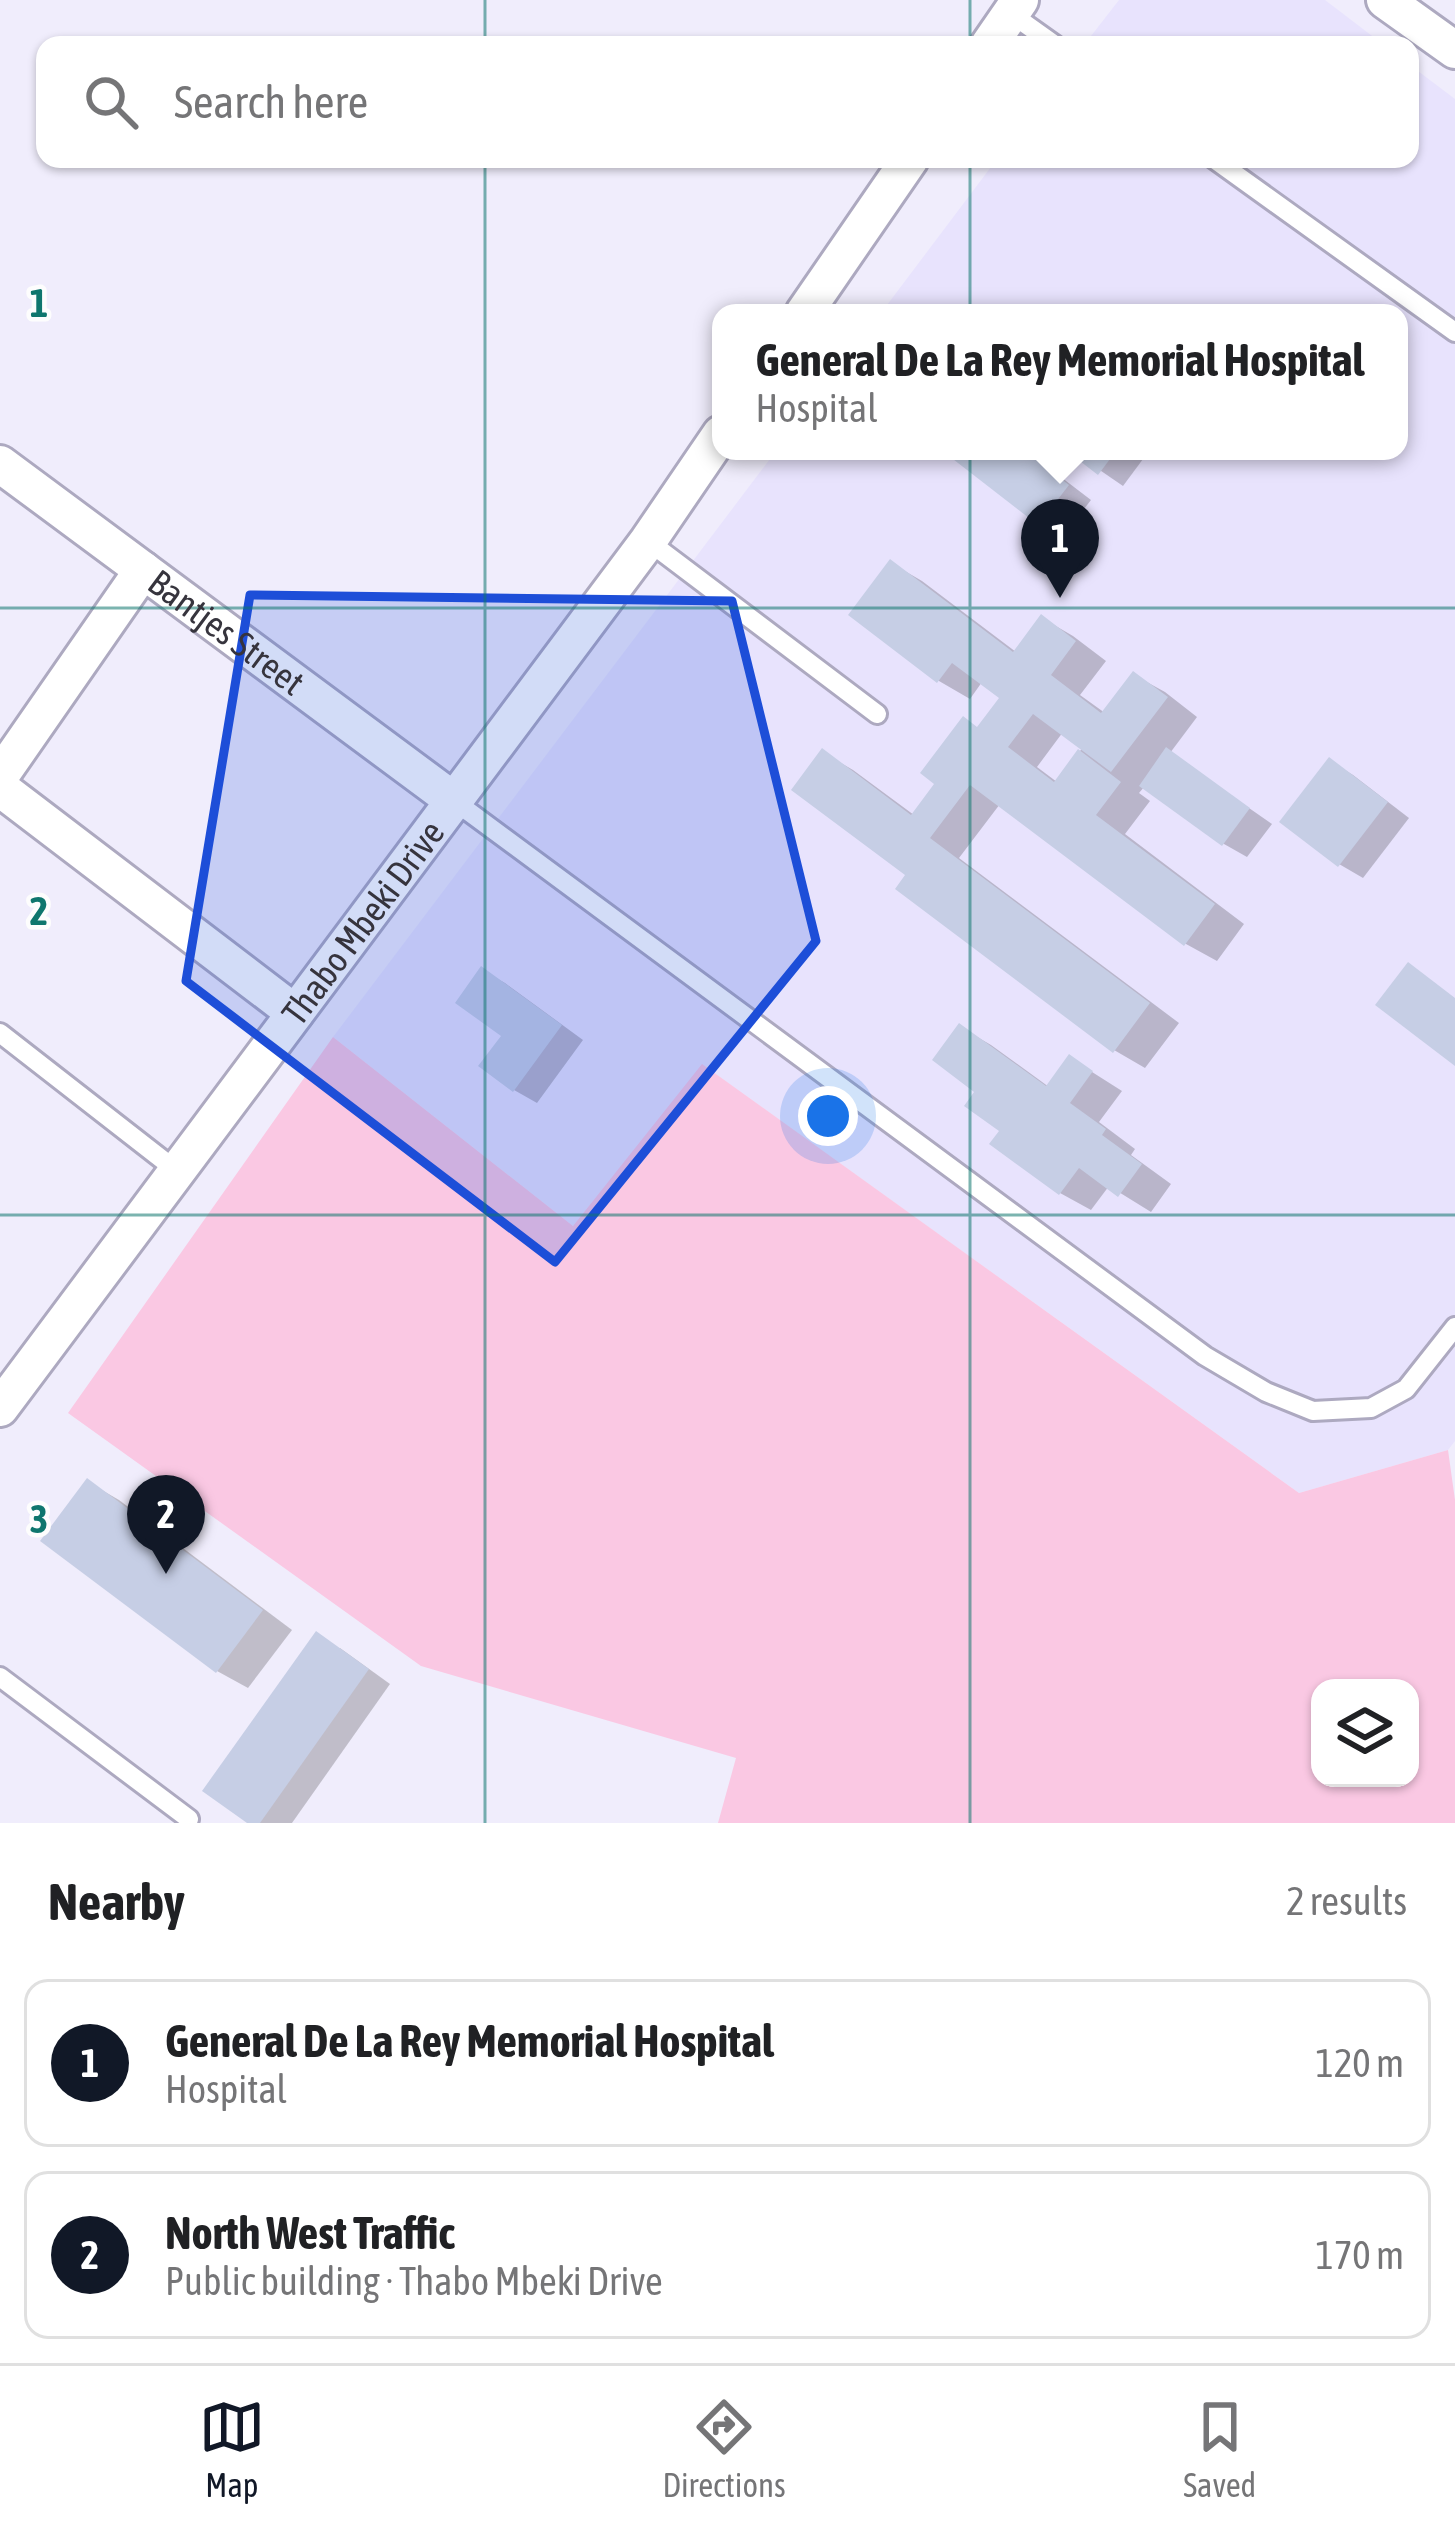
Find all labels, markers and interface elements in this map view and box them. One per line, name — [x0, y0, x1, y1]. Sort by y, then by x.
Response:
search box — [36, 36, 1419, 168]
icon: search — [78, 69, 144, 135]
text: Search here — [174, 76, 368, 128]
text: 1 — [30, 281, 48, 325]
popup — [712, 304, 1408, 460]
text: General De La Rey Memorial Hospital — [756, 334, 1364, 386]
text: Hospital — [756, 386, 877, 430]
pin: 1 — [1021, 499, 1099, 598]
street label: Bantjes Street — [140, 561, 312, 703]
street label: Thabo Mbeki Drive — [273, 812, 453, 1033]
text: 2 — [30, 889, 48, 933]
your location — [798, 1086, 858, 1146]
pin: 2 — [127, 1475, 205, 1574]
text: 3 — [30, 1497, 48, 1541]
map controls — [1311, 1679, 1419, 1787]
button: layers — [1311, 1679, 1419, 1787]
text: Nearby — [48, 1872, 185, 1931]
text: 2 results — [1286, 1879, 1407, 1923]
text: General De La Rey Memorial Hospital — [165, 2015, 774, 2067]
text: 1 — [81, 2041, 99, 2085]
text: 120 m — [1316, 2041, 1404, 2085]
text: Hospital — [165, 2067, 287, 2111]
text: North West Traffic — [165, 2207, 455, 2259]
text: 2 — [81, 2233, 99, 2277]
text: 170 m — [1316, 2233, 1404, 2277]
text: Public building · Thabo Mbeki Drive — [165, 2259, 663, 2303]
tab: Map — [199, 2394, 265, 2504]
tab: Directions — [662, 2394, 786, 2504]
tab: Saved — [1183, 2394, 1256, 2504]

